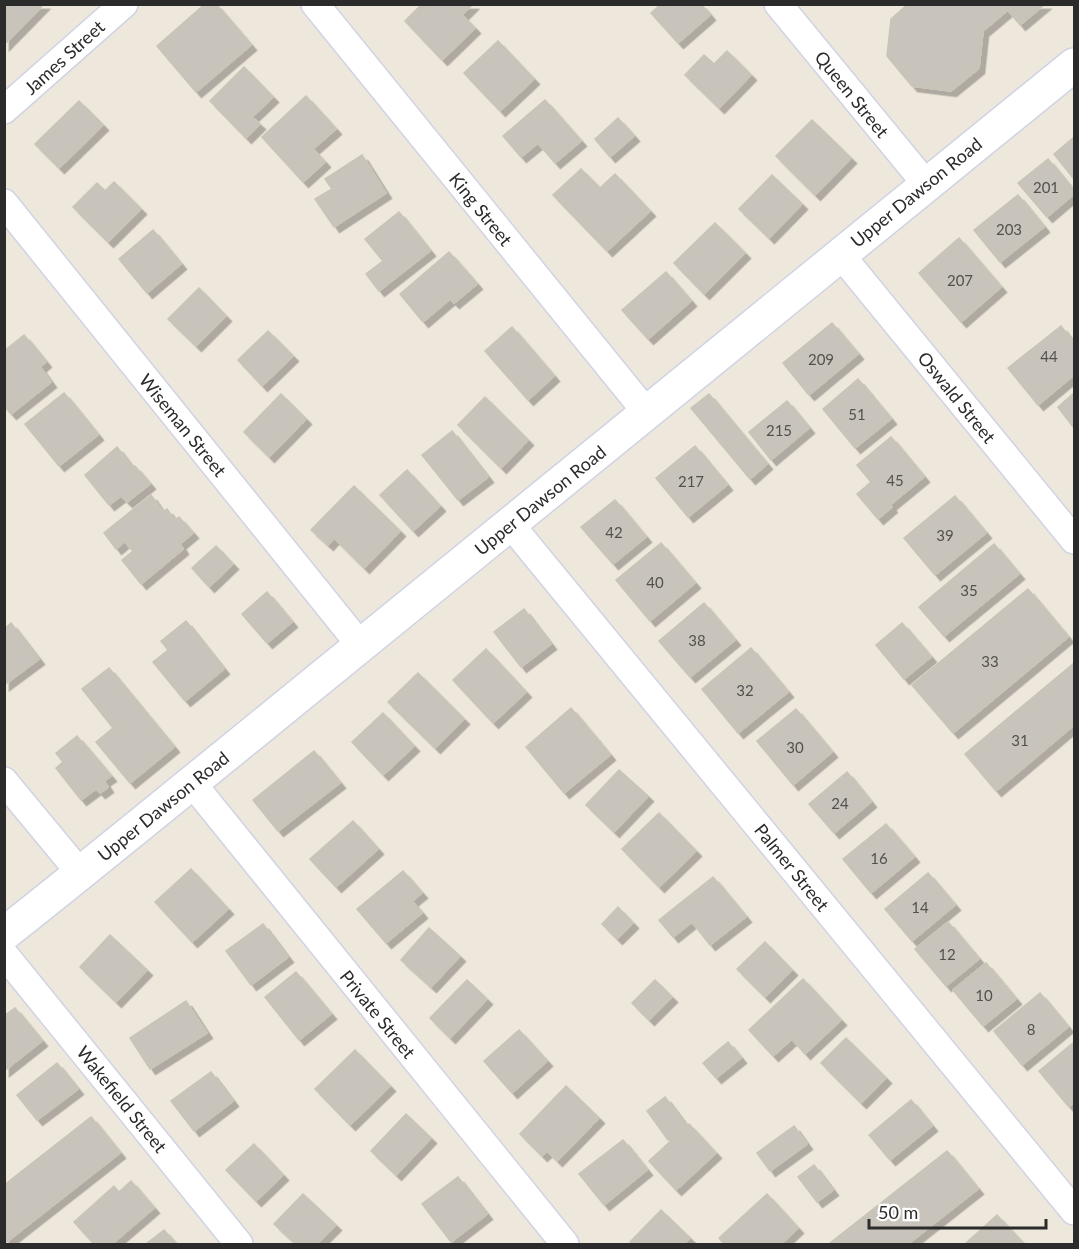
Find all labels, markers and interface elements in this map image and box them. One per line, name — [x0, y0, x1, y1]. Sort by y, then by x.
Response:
street label: James Street — [19, 15, 109, 99]
street label: Queen Street — [810, 46, 894, 142]
street label: Upper Dawson Road — [846, 132, 986, 252]
street label: King Street — [445, 168, 517, 250]
house number: 201 — [1033, 178, 1059, 196]
house number: 203 — [996, 220, 1022, 238]
house number: 207 — [947, 271, 973, 289]
street label: Oswald Street — [913, 347, 1001, 448]
house number: 44 — [1040, 347, 1058, 365]
house number: 209 — [808, 350, 834, 368]
street label: Wiseman Street — [135, 369, 232, 481]
house number: 51 — [848, 405, 866, 423]
house number: 215 — [766, 421, 792, 439]
street label: Upper Dawson Road — [470, 440, 610, 560]
house number: 45 — [886, 471, 904, 489]
house number: 217 — [678, 472, 704, 490]
house number: 42 — [605, 523, 623, 541]
house number: 39 — [936, 526, 954, 544]
house number: 40 — [646, 573, 664, 591]
house number: 35 — [960, 581, 978, 599]
house number: 38 — [688, 631, 706, 649]
house number: 33 — [981, 652, 999, 670]
house number: 32 — [736, 681, 754, 699]
house number: 31 — [1011, 731, 1029, 749]
house number: 30 — [786, 738, 804, 756]
street label: Upper Dawson Road — [93, 746, 233, 866]
house number: 24 — [831, 794, 849, 812]
street label: Palmer Street — [750, 819, 834, 916]
house number: 16 — [870, 849, 888, 867]
house number: 14 — [911, 898, 929, 916]
house number: 12 — [938, 945, 956, 963]
street label: Private Street — [336, 965, 421, 1063]
house number: 10 — [975, 986, 993, 1004]
house number: 8 — [1027, 1020, 1035, 1038]
street label: Wakefield Street — [72, 1041, 172, 1157]
scale bar — [869, 1192, 1046, 1230]
text: 50 m — [878, 1201, 918, 1223]

